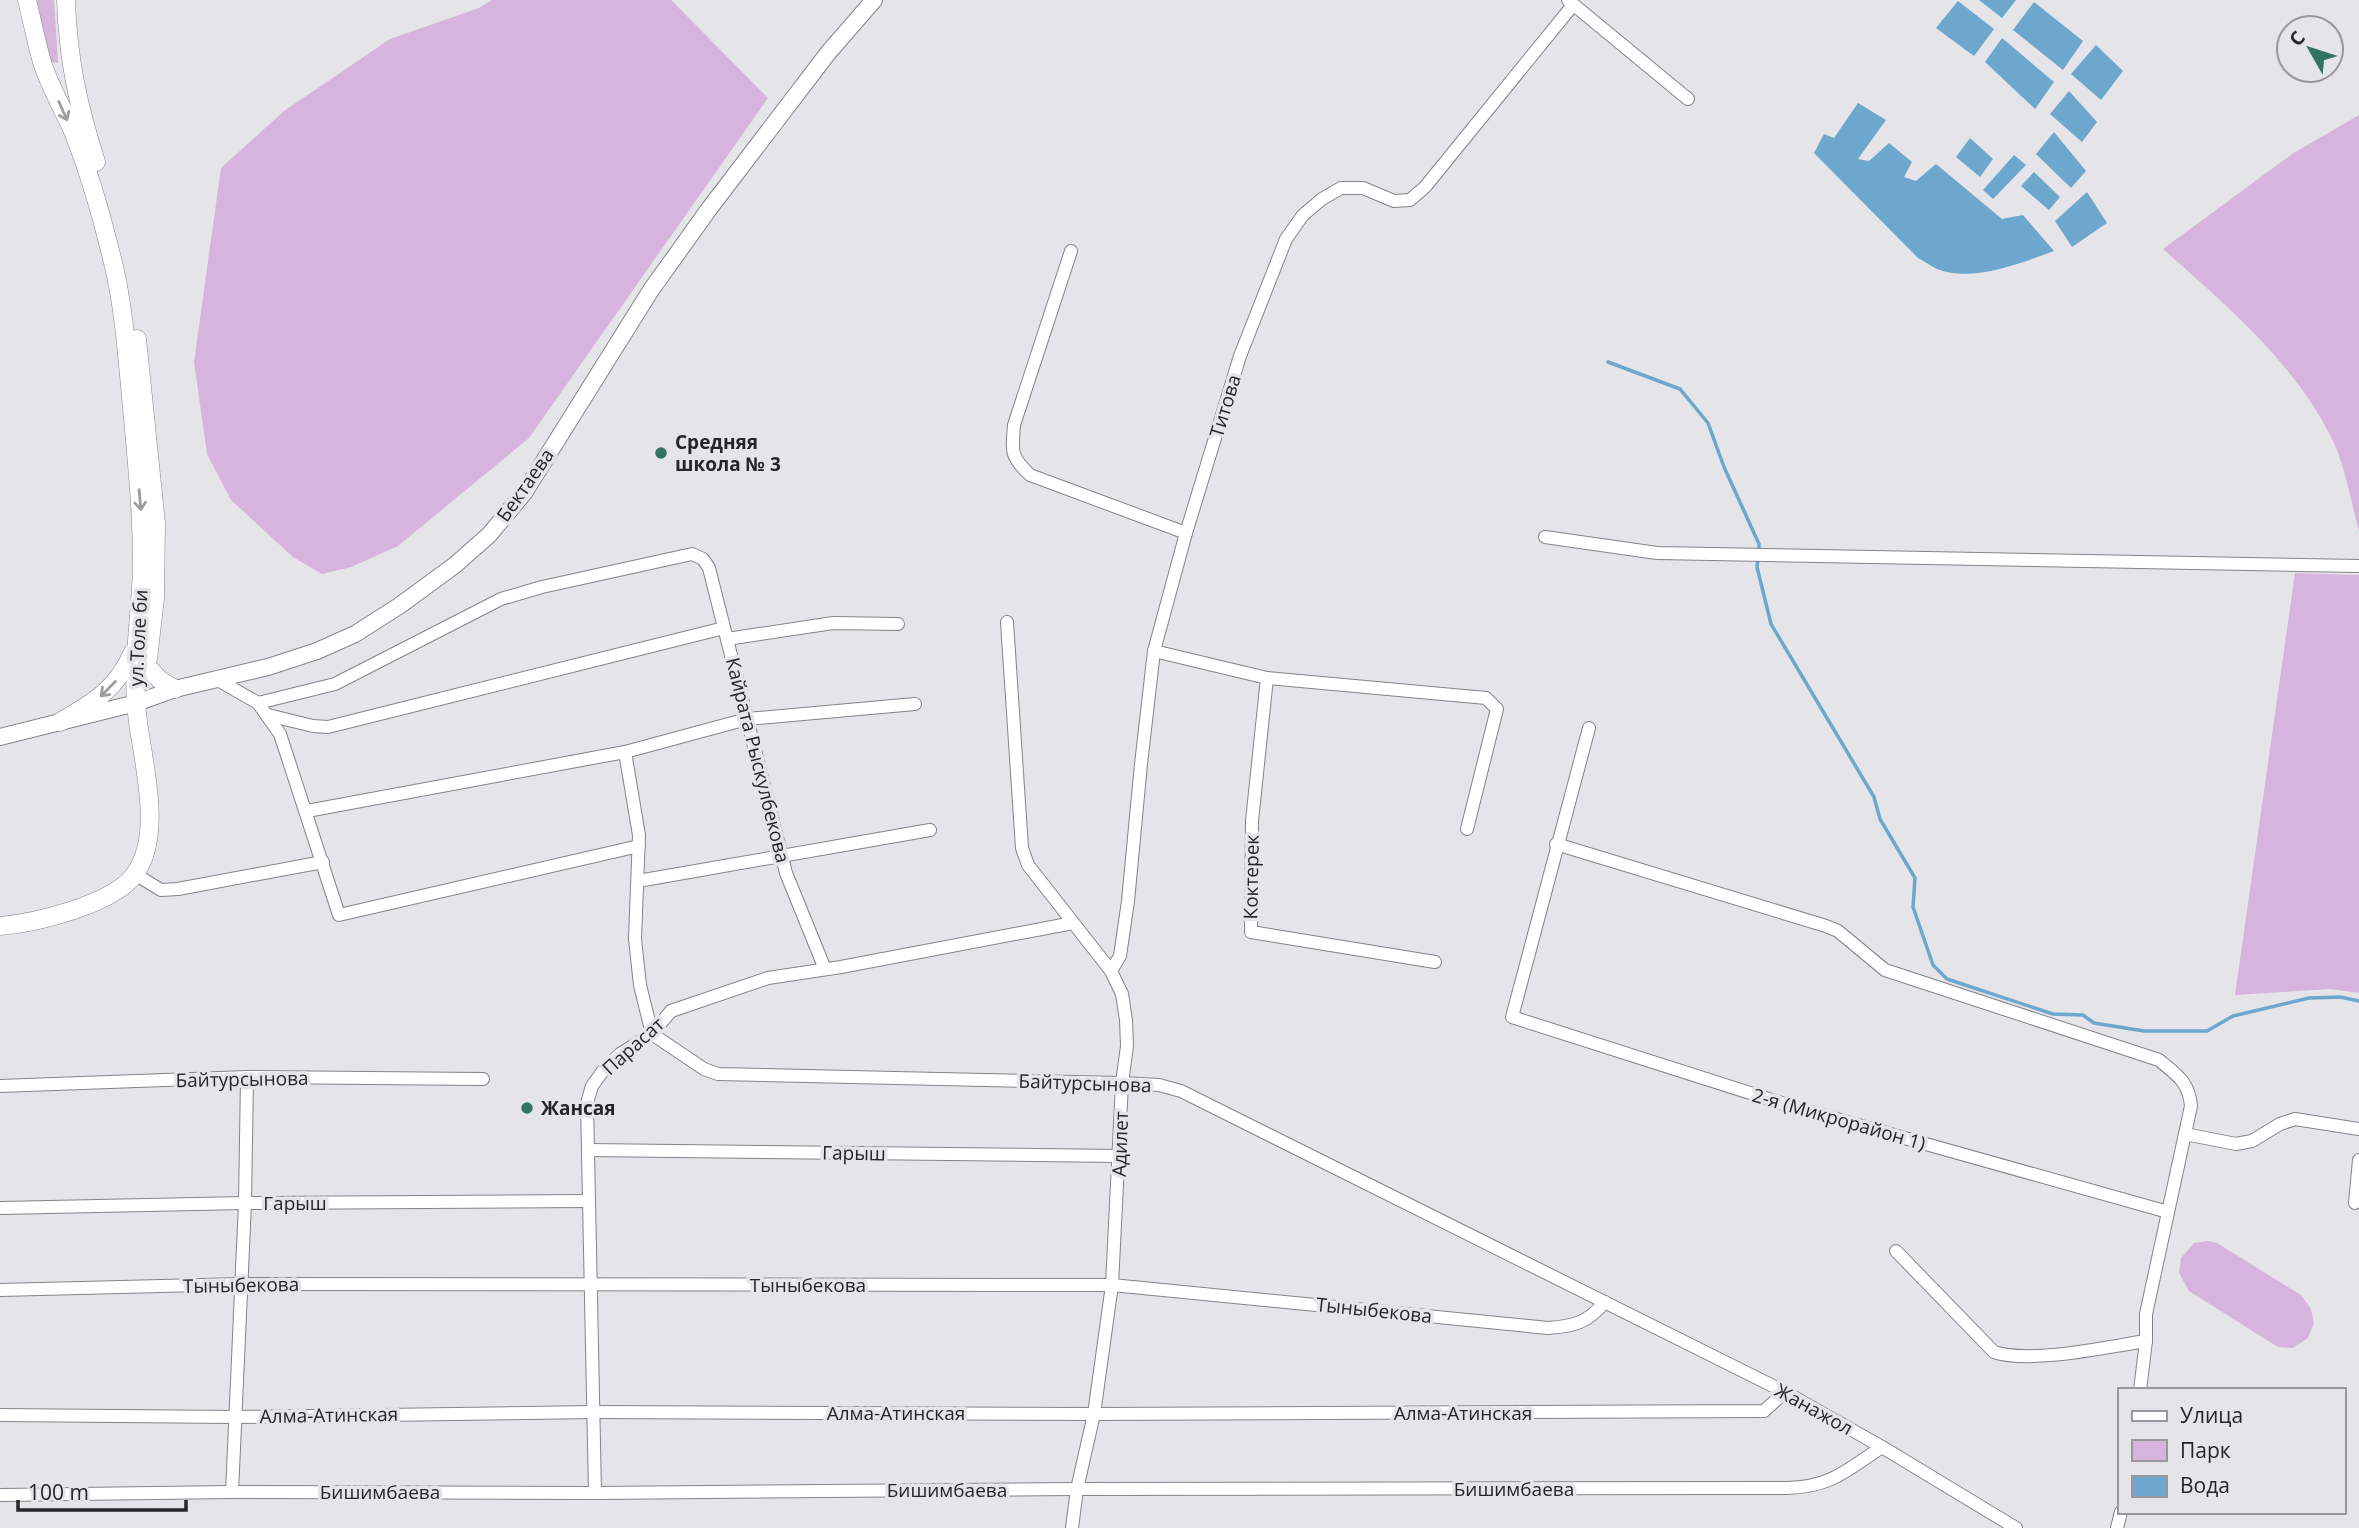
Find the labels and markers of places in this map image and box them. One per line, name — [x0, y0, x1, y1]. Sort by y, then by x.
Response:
place label: Средняя школа № 3 — [675, 429, 781, 477]
marker: Средняя школа № 3 — [653, 445, 669, 461]
place label: Жансая — [541, 1095, 615, 1121]
marker: Жансая — [519, 1100, 535, 1116]

